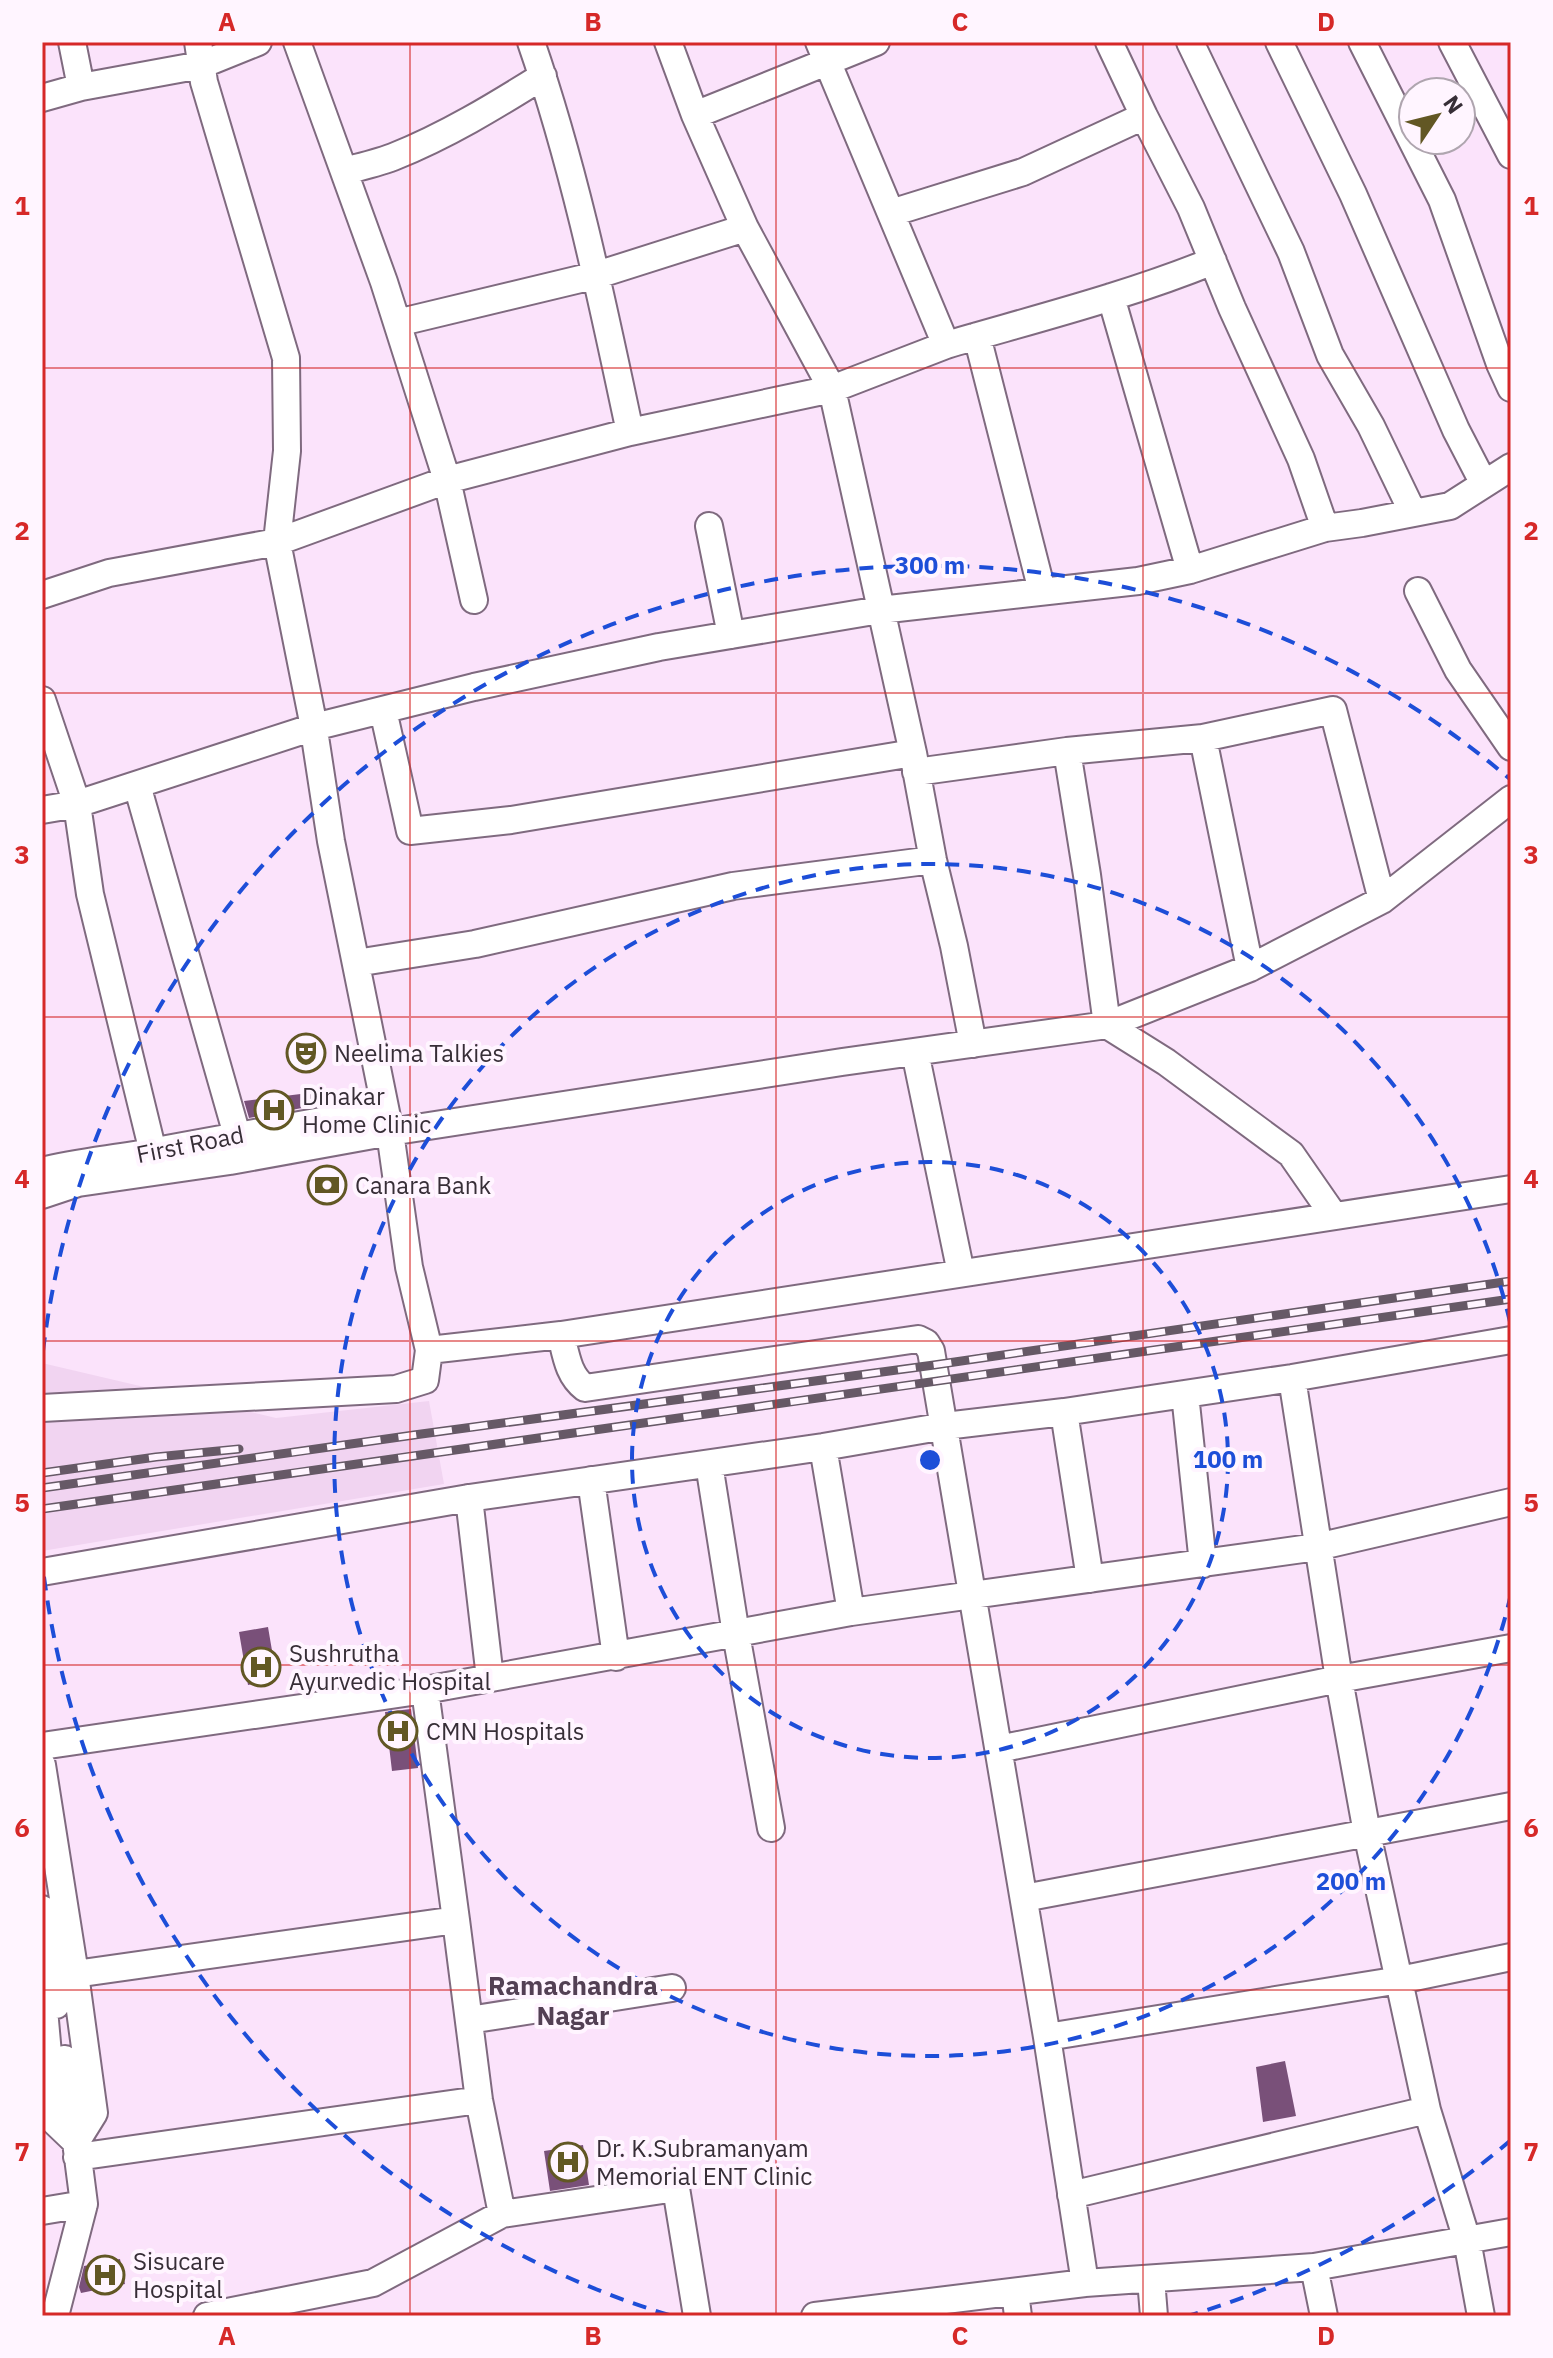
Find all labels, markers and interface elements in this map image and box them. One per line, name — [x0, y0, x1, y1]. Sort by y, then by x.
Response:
text: A — [218, 4, 236, 38]
text: B — [584, 4, 602, 38]
text: C — [952, 4, 969, 38]
text: D — [1317, 4, 1335, 38]
north arrow — [1397, 76, 1477, 156]
text: N — [1437, 89, 1470, 119]
text: 1 — [14, 188, 30, 222]
text: 1 — [1523, 188, 1539, 222]
text: 2 — [14, 513, 30, 547]
text: 2 — [1523, 513, 1539, 547]
text: 300 m — [895, 549, 965, 581]
text: 3 — [14, 837, 30, 871]
text: 3 — [1523, 837, 1539, 871]
theatre icon: Neelima Talkies — [285, 1032, 327, 1074]
place label: Neelima Talkies — [334, 1037, 504, 1069]
place label: Dinakar Home Clinic — [302, 1080, 431, 1140]
hospital icon: Dinakar Home Clinic — [253, 1089, 295, 1131]
street label: First Road — [133, 1118, 247, 1170]
text: 4 — [14, 1161, 30, 1195]
text: 4 — [1523, 1161, 1539, 1195]
bank icon: Canara Bank — [306, 1164, 348, 1206]
place label: Canara Bank — [355, 1169, 491, 1201]
text: 100 m — [1193, 1443, 1263, 1475]
centre of rings — [916, 1446, 944, 1474]
text: 5 — [14, 1485, 30, 1519]
text: 5 — [1523, 1485, 1539, 1519]
place label: Sushrutha Ayurvedic Hospital — [289, 1637, 491, 1697]
hospital icon: Sushrutha Ayurvedic Hospital — [240, 1646, 282, 1688]
hospital icon: CMN Hospitals — [377, 1710, 419, 1752]
place label: CMN Hospitals — [426, 1715, 585, 1747]
text: 6 — [14, 1810, 30, 1844]
text: 6 — [1523, 1810, 1539, 1844]
text: 200 m — [1316, 1865, 1386, 1897]
district label: Ramachandra Nagar — [488, 1968, 658, 2032]
place label: Dr. K.Subramanyam Memorial ENT Clinic — [596, 2132, 812, 2192]
text: 7 — [14, 2134, 30, 2168]
text: 7 — [1523, 2134, 1539, 2168]
hospital icon: Dr. K.Subramanyam Memorial ENT Clinic — [547, 2141, 589, 2183]
place label: Sisucare Hospital — [133, 2245, 225, 2305]
hospital icon: Sisucare Hospital — [84, 2254, 126, 2296]
text: A — [218, 2318, 236, 2352]
text: B — [584, 2318, 602, 2352]
text: C — [952, 2318, 969, 2352]
text: D — [1317, 2318, 1335, 2352]

